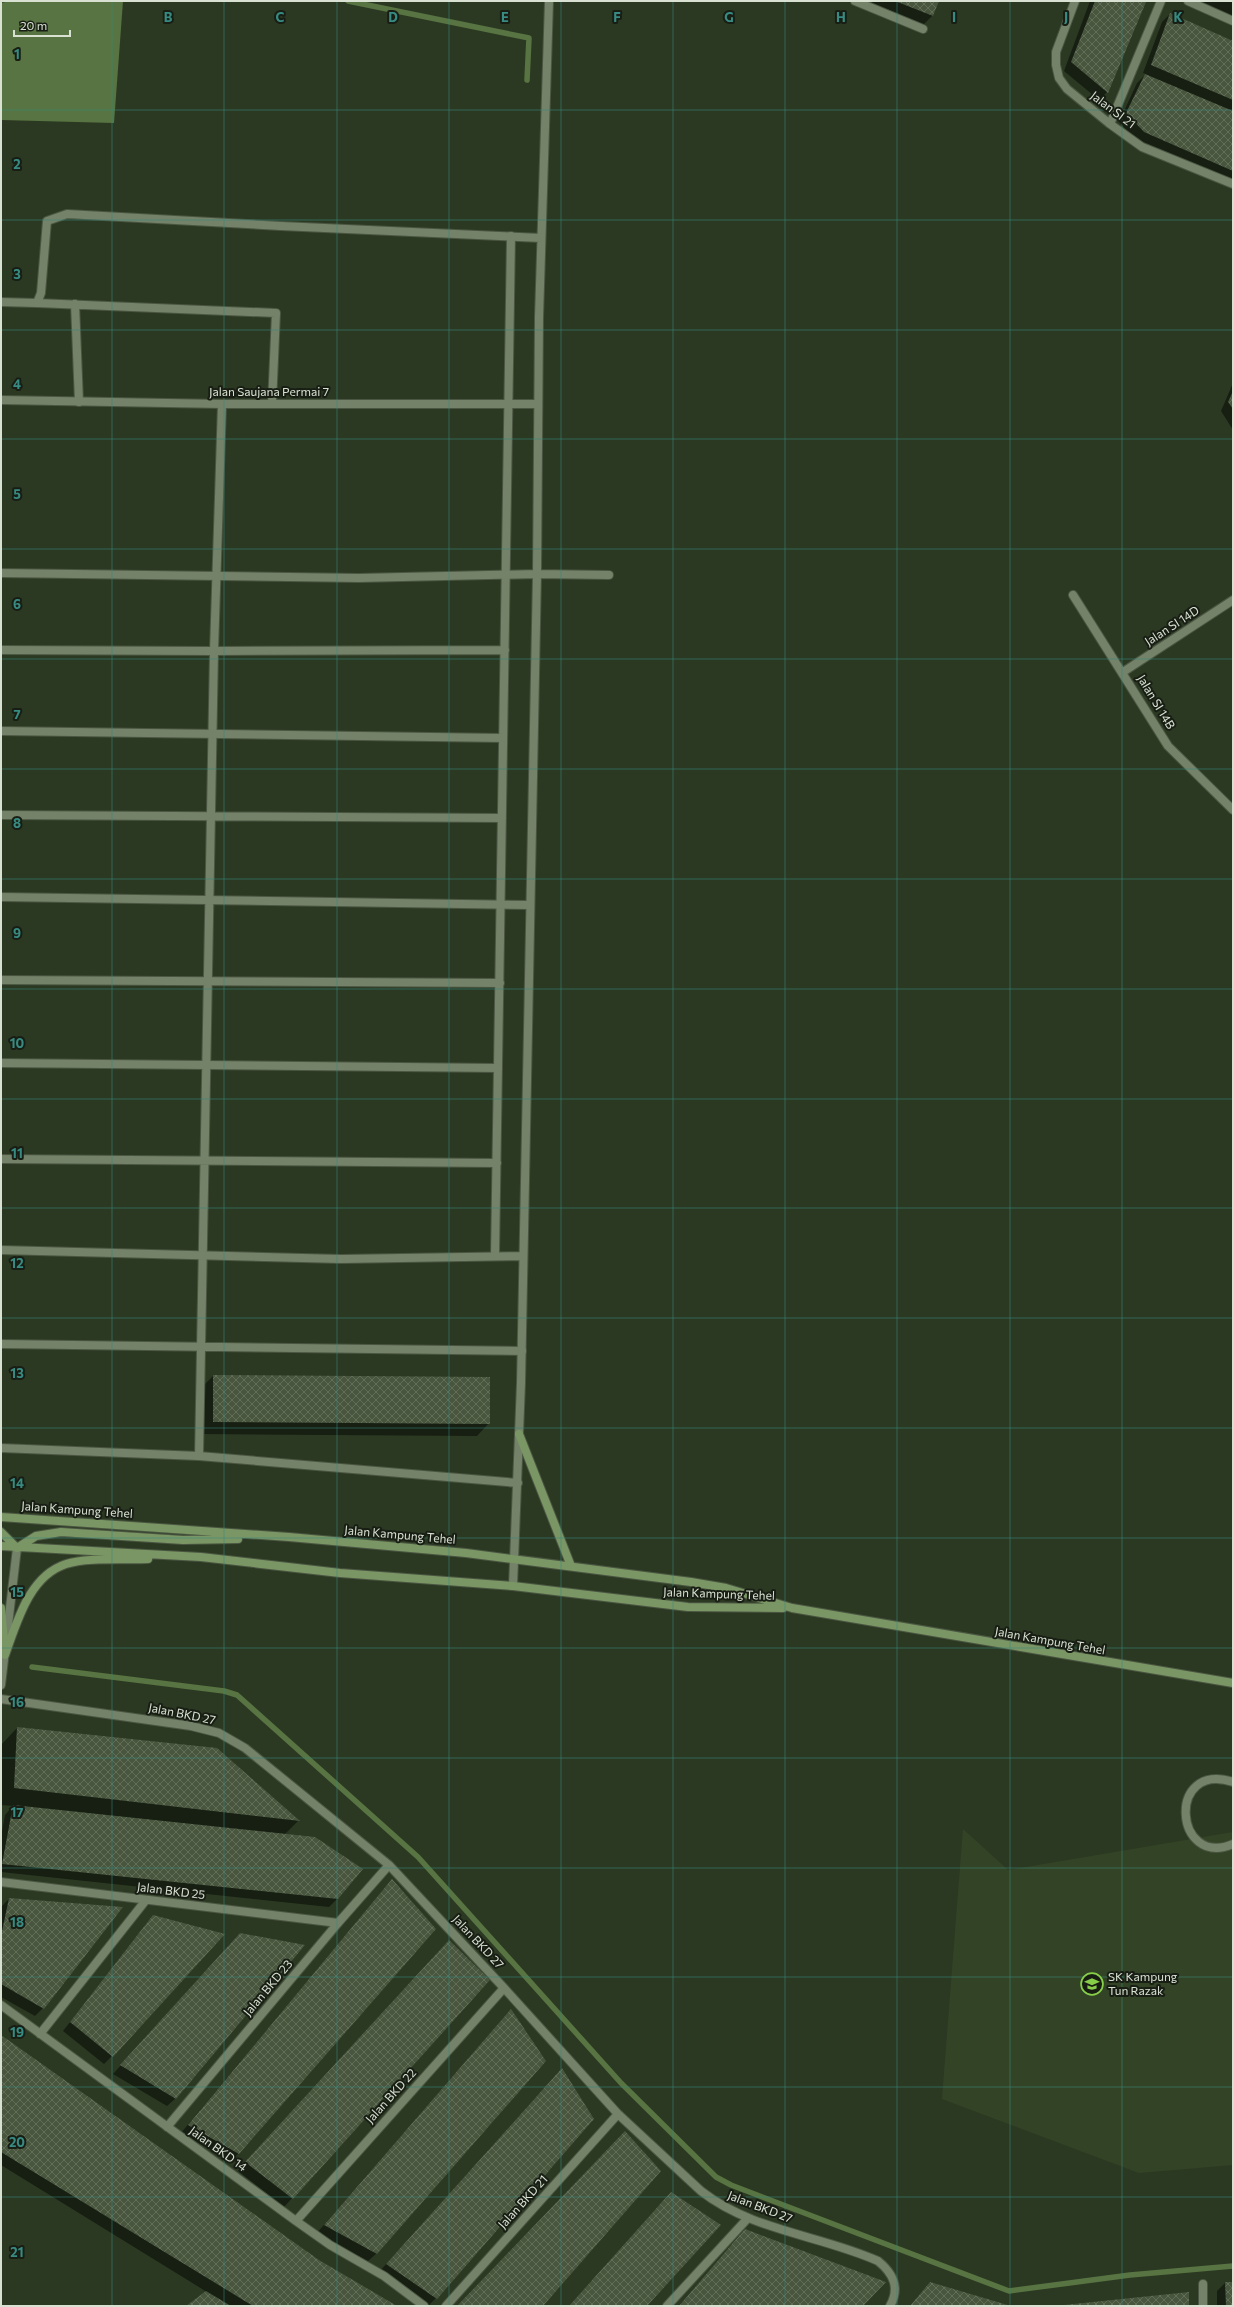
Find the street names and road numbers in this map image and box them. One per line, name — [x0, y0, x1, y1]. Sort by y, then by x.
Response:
street label: Jalan SI 21 — [1088, 88, 1139, 131]
street label: Jalan Saujana Permai 7 — [209, 384, 329, 399]
street label: Jalan SI 14D — [1142, 602, 1202, 649]
street label: Jalan SI 14B — [1134, 672, 1179, 732]
street label: Jalan Kampung Tehel — [21, 1498, 133, 1521]
street label: Jalan Kampung Tehel — [344, 1522, 456, 1547]
street label: Jalan Kampung Tehel — [663, 1584, 775, 1603]
street label: Jalan Kampung Tehel — [994, 1623, 1106, 1658]
street label: Jalan BKD 27 — [147, 1700, 217, 1727]
street label: Jalan BKD 25 — [136, 1879, 206, 1902]
street label: Jalan BKD 27 — [450, 1912, 507, 1972]
street label: Jalan BKD 23 — [240, 1956, 296, 2019]
street label: Jalan BKD 22 — [362, 2065, 419, 2126]
street label: Jalan BKD 14 — [187, 2123, 250, 2175]
street label: Jalan BKD 21 — [495, 2172, 551, 2232]
street label: Jalan BKD 27 — [726, 2187, 795, 2226]

